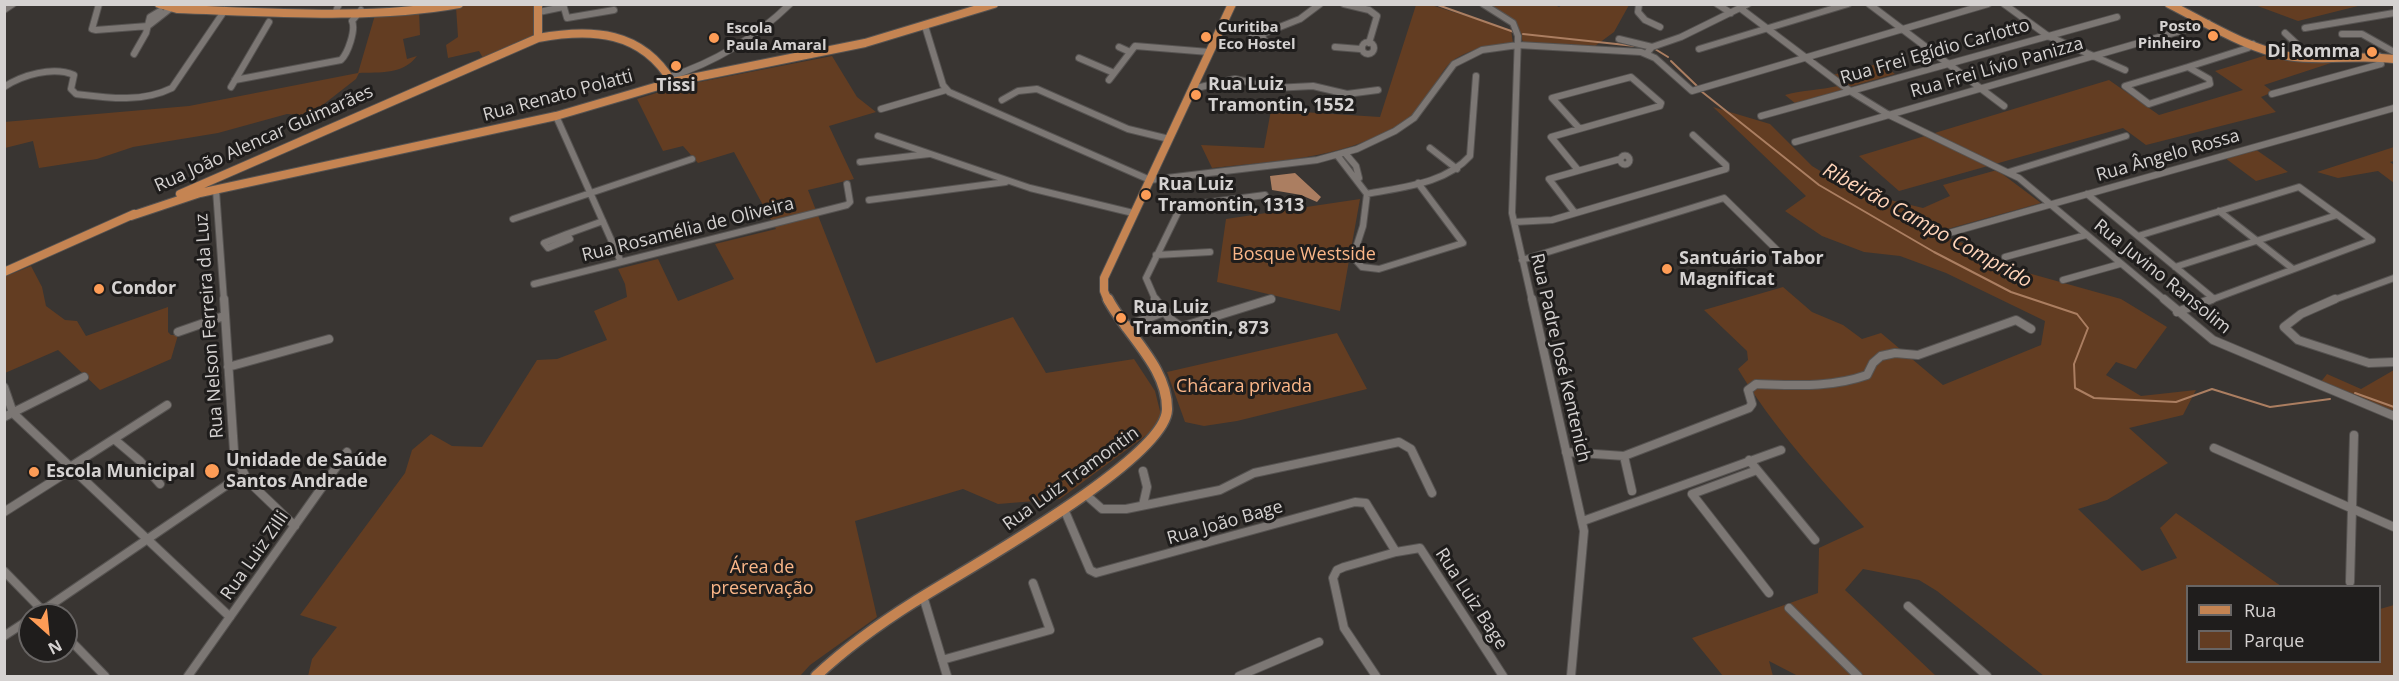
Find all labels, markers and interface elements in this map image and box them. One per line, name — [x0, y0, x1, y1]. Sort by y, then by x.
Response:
street label: Rua Frei Egídio Carlotto — [1838, 15, 2032, 89]
place label: Posto Pinheiro — [2138, 18, 2201, 53]
place label: Curitiba Eco Hostel — [1218, 19, 1295, 54]
place label: Escola Paula Amaral — [726, 20, 826, 55]
marker: Posto Pinheiro — [2206, 29, 2220, 43]
marker: Curitiba Eco Hostel — [1199, 30, 1213, 44]
marker: Escola Paula Amaral — [707, 31, 721, 45]
street label: Rua Frei Lívio Panizza — [1908, 33, 2086, 103]
place label: Di Romma — [2267, 41, 2360, 63]
marker: Di Romma — [2365, 45, 2379, 59]
marker: Tissi — [669, 59, 683, 73]
street label: Rua Renato Polatti — [481, 66, 635, 126]
place label: Rua Luiz Tramontin, 1552 — [1208, 74, 1354, 116]
place label: Tissi — [656, 75, 696, 97]
street label: Rua João Alencar Guimarães — [151, 81, 377, 197]
marker: Rua Luiz Tramontin, 1552 — [1189, 88, 1203, 102]
street label: Rua Ângelo Rossa — [2094, 125, 2242, 187]
water label: Ribeirão Campo Comprido — [1818, 159, 2036, 293]
place label: Rua Luiz Tramontin, 1313 — [1158, 174, 1304, 216]
marker: Rua Luiz Tramontin, 1313 — [1139, 188, 1153, 202]
street label: Rua Rosamélia de Oliveira — [580, 193, 796, 267]
street label: Rua Nelson Ferreira da Luz — [191, 213, 229, 439]
street label: Rua Juvino Ransolim — [2089, 215, 2235, 339]
park label: Bosque Westside — [1232, 244, 1376, 266]
place label: Santuário Tabor Magnificat — [1679, 248, 1824, 290]
street label: Rua Padre José Kentenich — [1525, 251, 1595, 465]
marker: Santuário Tabor Magnificat — [1660, 262, 1674, 276]
place label: Condor — [111, 278, 176, 300]
marker: Condor — [92, 282, 106, 296]
place label: Rua Luiz Tramontin, 873 — [1133, 297, 1269, 340]
marker: Rua Luiz Tramontin, 873 — [1114, 311, 1128, 325]
park label: Chácara privada — [1176, 376, 1312, 398]
street label: Rua Luiz Tramontin — [999, 422, 1143, 536]
place label: Unidade de Saúde Santos Andrade — [226, 450, 387, 492]
place label: Escola Municipal — [46, 461, 195, 483]
marker: Unidade de Saúde Santos Andrade — [203, 462, 221, 480]
marker: Escola Municipal — [27, 465, 41, 479]
street label: Rua João Bage — [1165, 496, 1285, 550]
street label: Rua Luiz Zilli — [217, 507, 293, 605]
street label: Rua Luiz Bage — [1430, 544, 1512, 654]
park label: Área de preservação — [711, 557, 813, 600]
legend — [2186, 585, 2381, 663]
text: Rua — [2244, 598, 2276, 622]
north arrow — [18, 603, 78, 663]
text: Parque — [2244, 628, 2304, 652]
text: N — [44, 634, 66, 660]

